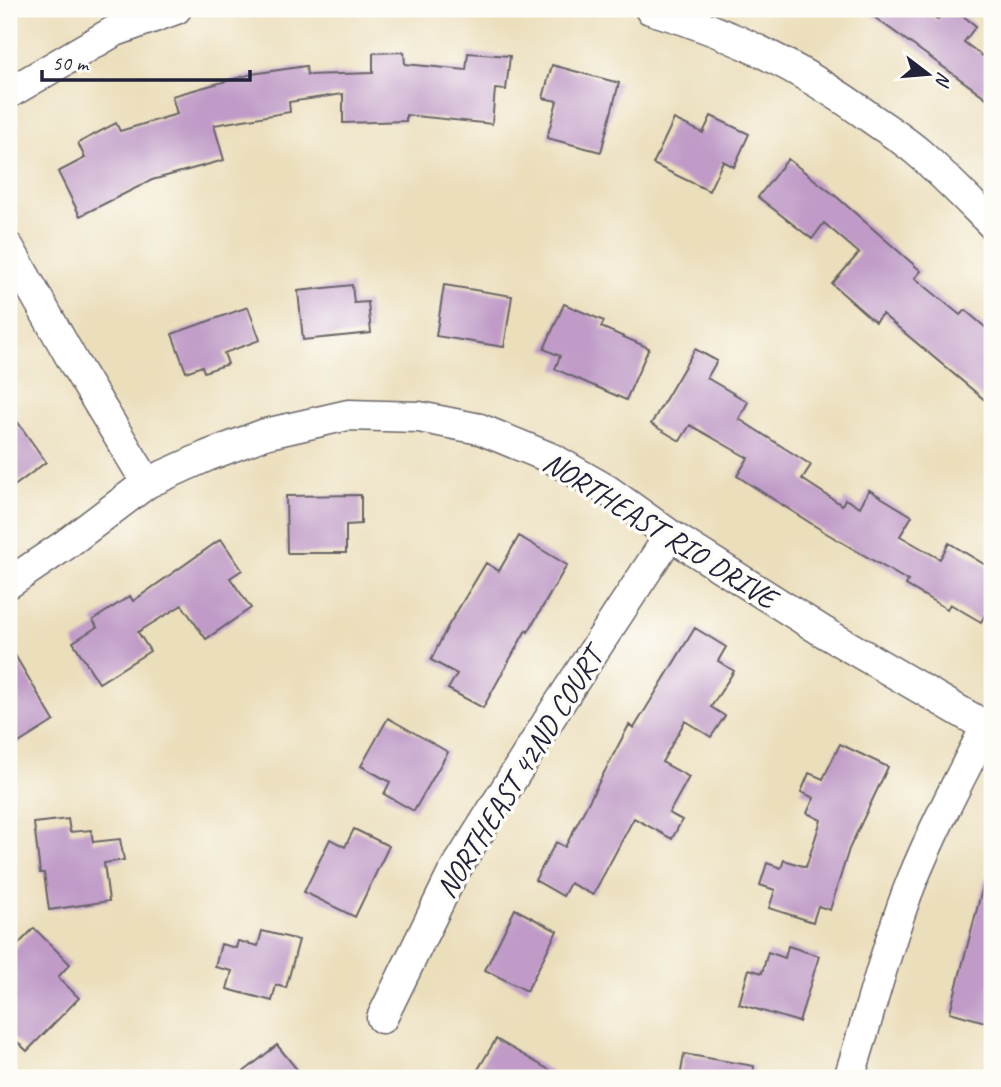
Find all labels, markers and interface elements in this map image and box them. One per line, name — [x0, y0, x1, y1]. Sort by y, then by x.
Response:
scale bar — [42, 38, 250, 82]
north arrow — [892, 38, 962, 108]
text: 50 m — [52, 50, 90, 76]
text: N — [929, 69, 957, 90]
street label: NORTHEAST RIO DRIVE — [536, 443, 787, 619]
street label: NORTHEAST 42ND COURT — [427, 635, 615, 905]

